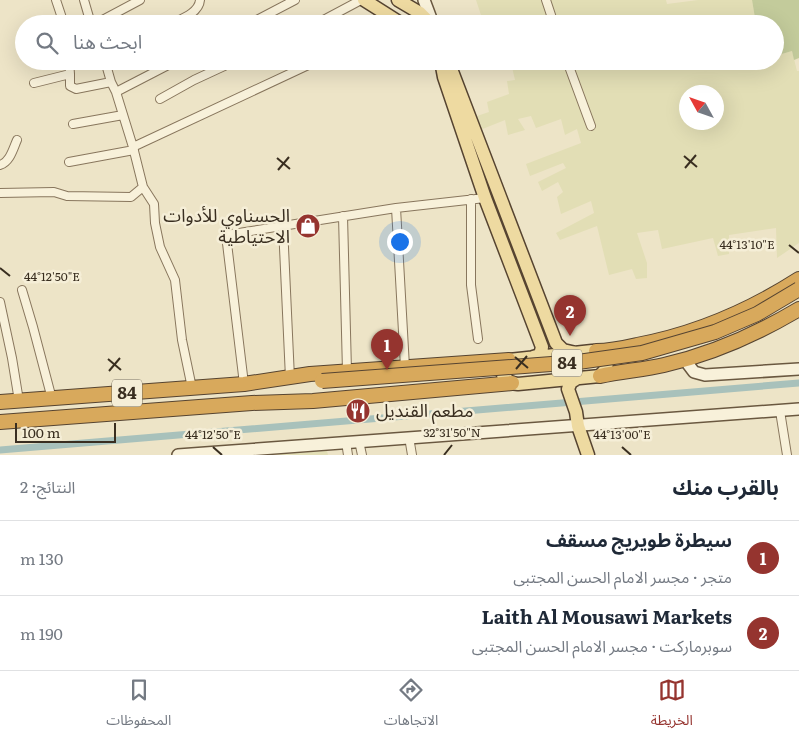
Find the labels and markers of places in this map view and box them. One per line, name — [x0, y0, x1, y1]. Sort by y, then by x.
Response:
place label: الحسناوي للأدوات الاحتياطية — [163, 201, 290, 249]
shop icon: الحسناوي للأدوات الاحتياطية — [295, 213, 321, 239]
pin: 2 — [554, 295, 586, 336]
pin: 1 — [371, 329, 403, 370]
place label: مطعم القنديل — [376, 396, 473, 424]
restaurant icon: مطعم القنديل — [345, 398, 371, 424]

